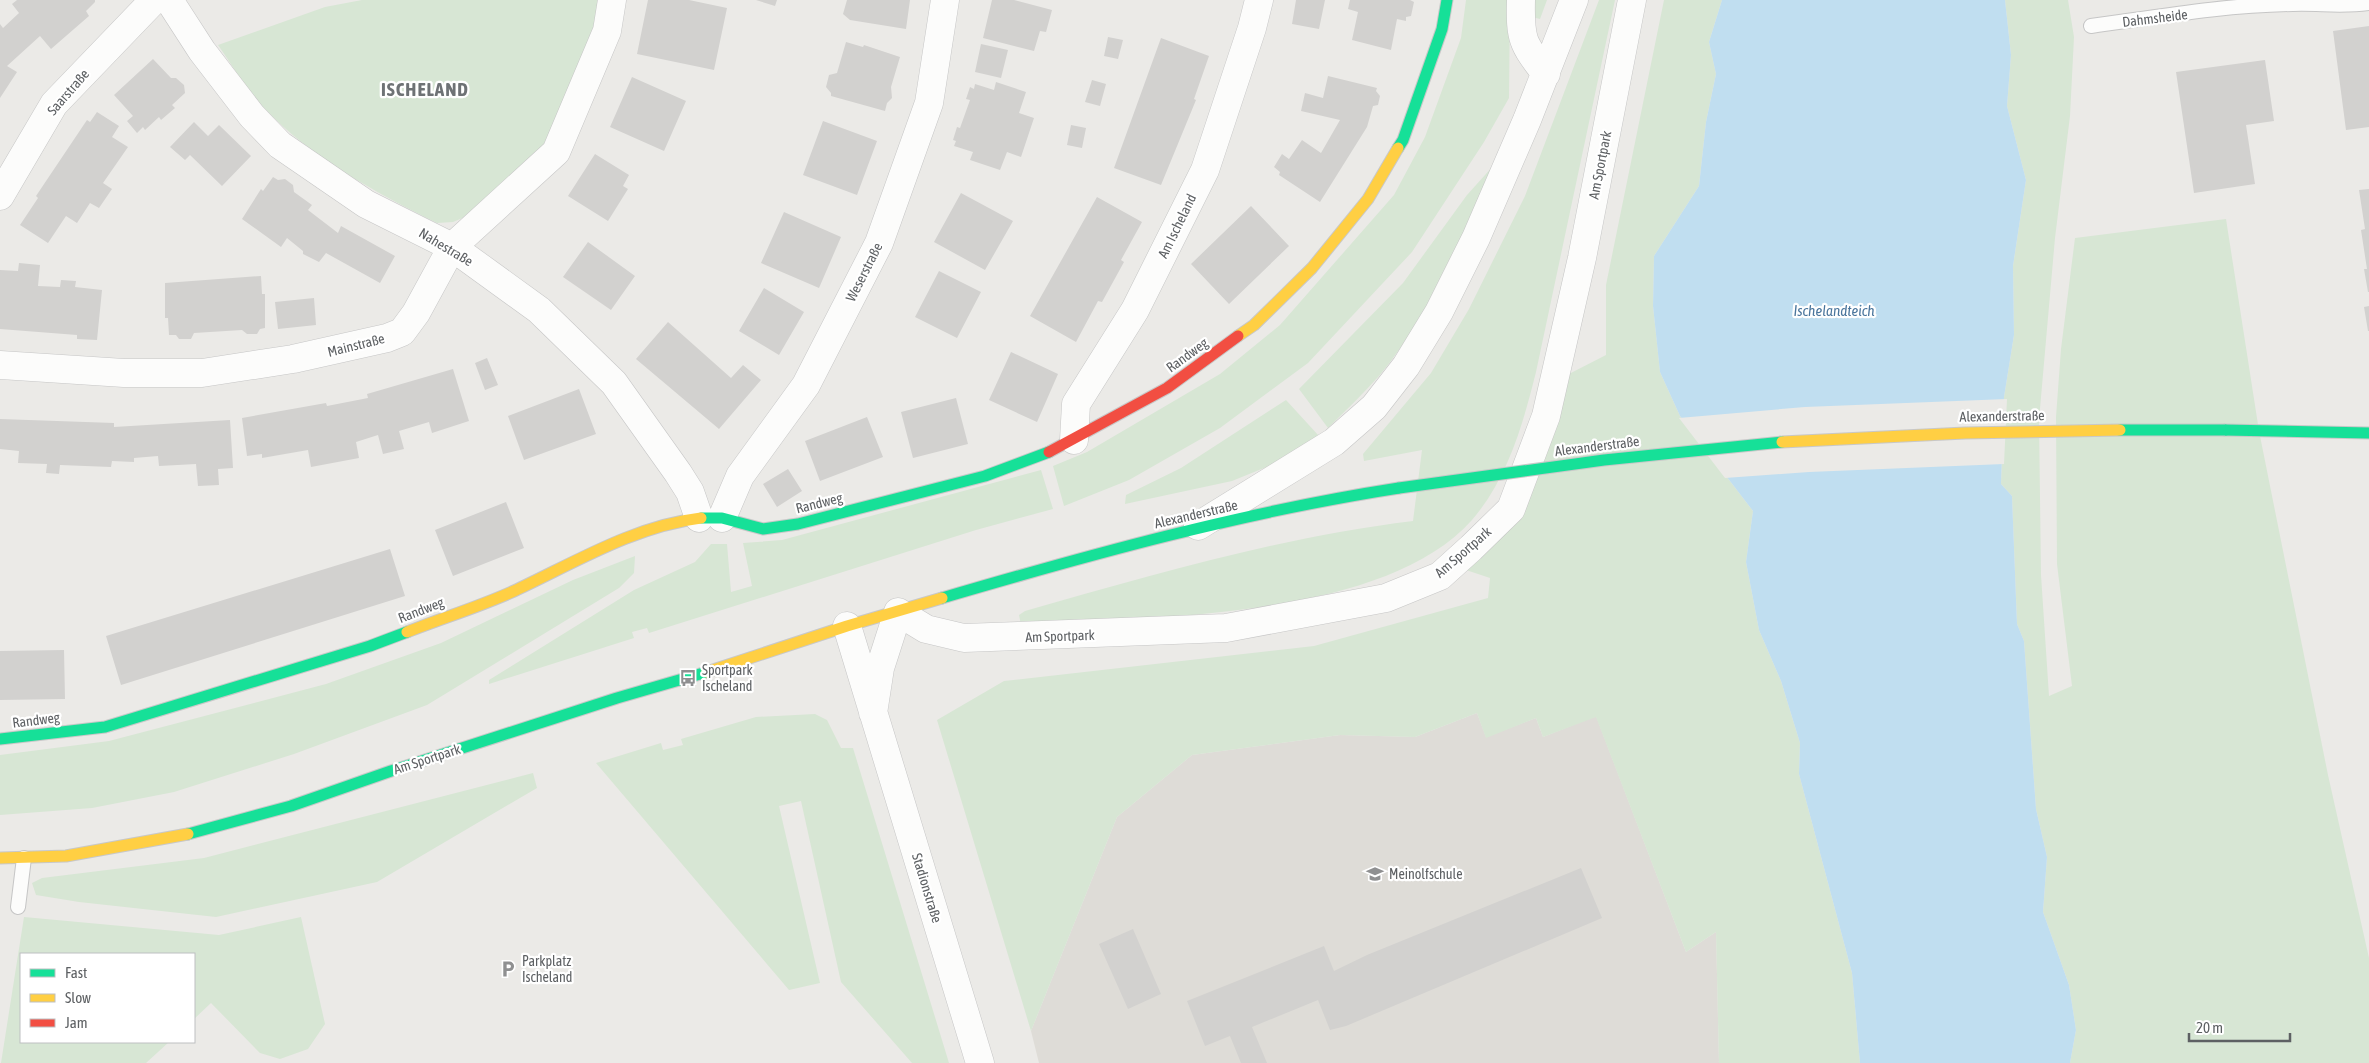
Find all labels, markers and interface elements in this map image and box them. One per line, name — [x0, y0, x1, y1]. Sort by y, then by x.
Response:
street label: Dahmsheide — [2122, 6, 2188, 30]
street label: Saarstraße — [44, 66, 92, 118]
district label: ISCHELAND — [381, 78, 469, 100]
street label: Am Sportpark — [1586, 129, 1614, 201]
street label: Am Ischeland — [1155, 191, 1199, 261]
street label: Nahestraße — [416, 225, 476, 269]
street label: Weserstraße — [842, 240, 886, 304]
water label: Ischelandteich — [1793, 302, 1875, 319]
street label: Mainstraße — [326, 330, 386, 360]
street label: Randweg — [1163, 335, 1211, 375]
street label: Alexanderstraße — [1959, 407, 2045, 425]
street label: Alexanderstraße — [1554, 433, 1640, 459]
street label: Randweg — [794, 489, 844, 517]
street label: Alexanderstraße — [1153, 497, 1239, 531]
street label: Am Sportpark — [1432, 523, 1494, 581]
street label: Randweg — [396, 594, 446, 626]
street label: Am Sportpark — [1025, 627, 1095, 645]
place label: Sportpark Ischeland — [702, 662, 753, 694]
bus stop icon: Sportpark Ischeland — [678, 668, 698, 688]
street label: Randweg — [11, 709, 61, 731]
street label: Am Sportpark — [392, 741, 462, 777]
street label: Stadionstraße — [909, 851, 945, 925]
school or university icon: Meinolfschule — [1365, 864, 1385, 884]
place label: Meinolfschule — [1389, 866, 1463, 882]
legend — [20, 953, 195, 1043]
place label: Parkplatz Ischeland — [522, 953, 572, 985]
parking icon: Parkplatz Ischeland — [498, 959, 518, 979]
text: Fast — [65, 964, 87, 981]
text: Slow — [65, 989, 91, 1006]
scale bar — [2189, 1010, 2290, 1042]
text: Jam — [65, 1014, 88, 1031]
text: 20 m — [2196, 1019, 2223, 1036]

